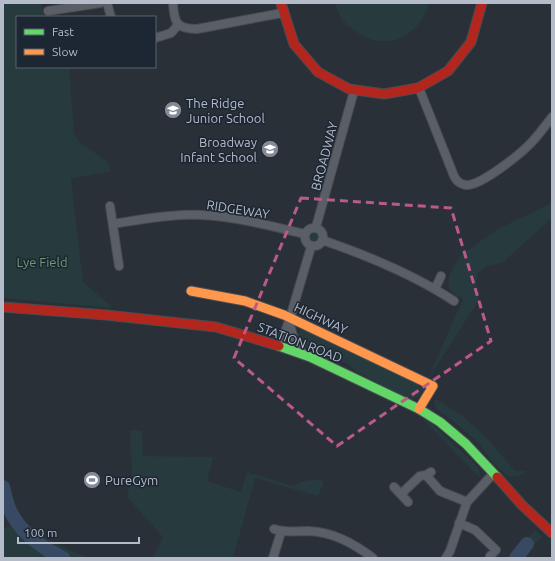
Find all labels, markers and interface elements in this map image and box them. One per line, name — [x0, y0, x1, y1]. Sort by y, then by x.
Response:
legend — [16, 16, 156, 68]
text: Fast — [52, 25, 74, 38]
text: Slow — [52, 45, 78, 58]
place label: The Ridge Junior School — [186, 96, 265, 125]
school or university icon: The Ridge Junior School — [163, 100, 183, 120]
street label: BROADWAY — [308, 120, 340, 192]
place label: Broadway Infant School — [180, 135, 258, 164]
school or university icon: Broadway Infant School — [260, 139, 280, 159]
street label: RIDGEWAY — [206, 197, 271, 221]
park label: Lye Field — [16, 255, 68, 269]
street label: HIGHWAY — [292, 300, 350, 337]
street label: STATION ROAD — [256, 319, 344, 365]
sports icon: PureGym — [82, 470, 102, 490]
place label: PureGym — [105, 473, 158, 487]
scale bar — [18, 519, 139, 545]
text: 100 m — [24, 526, 57, 539]

